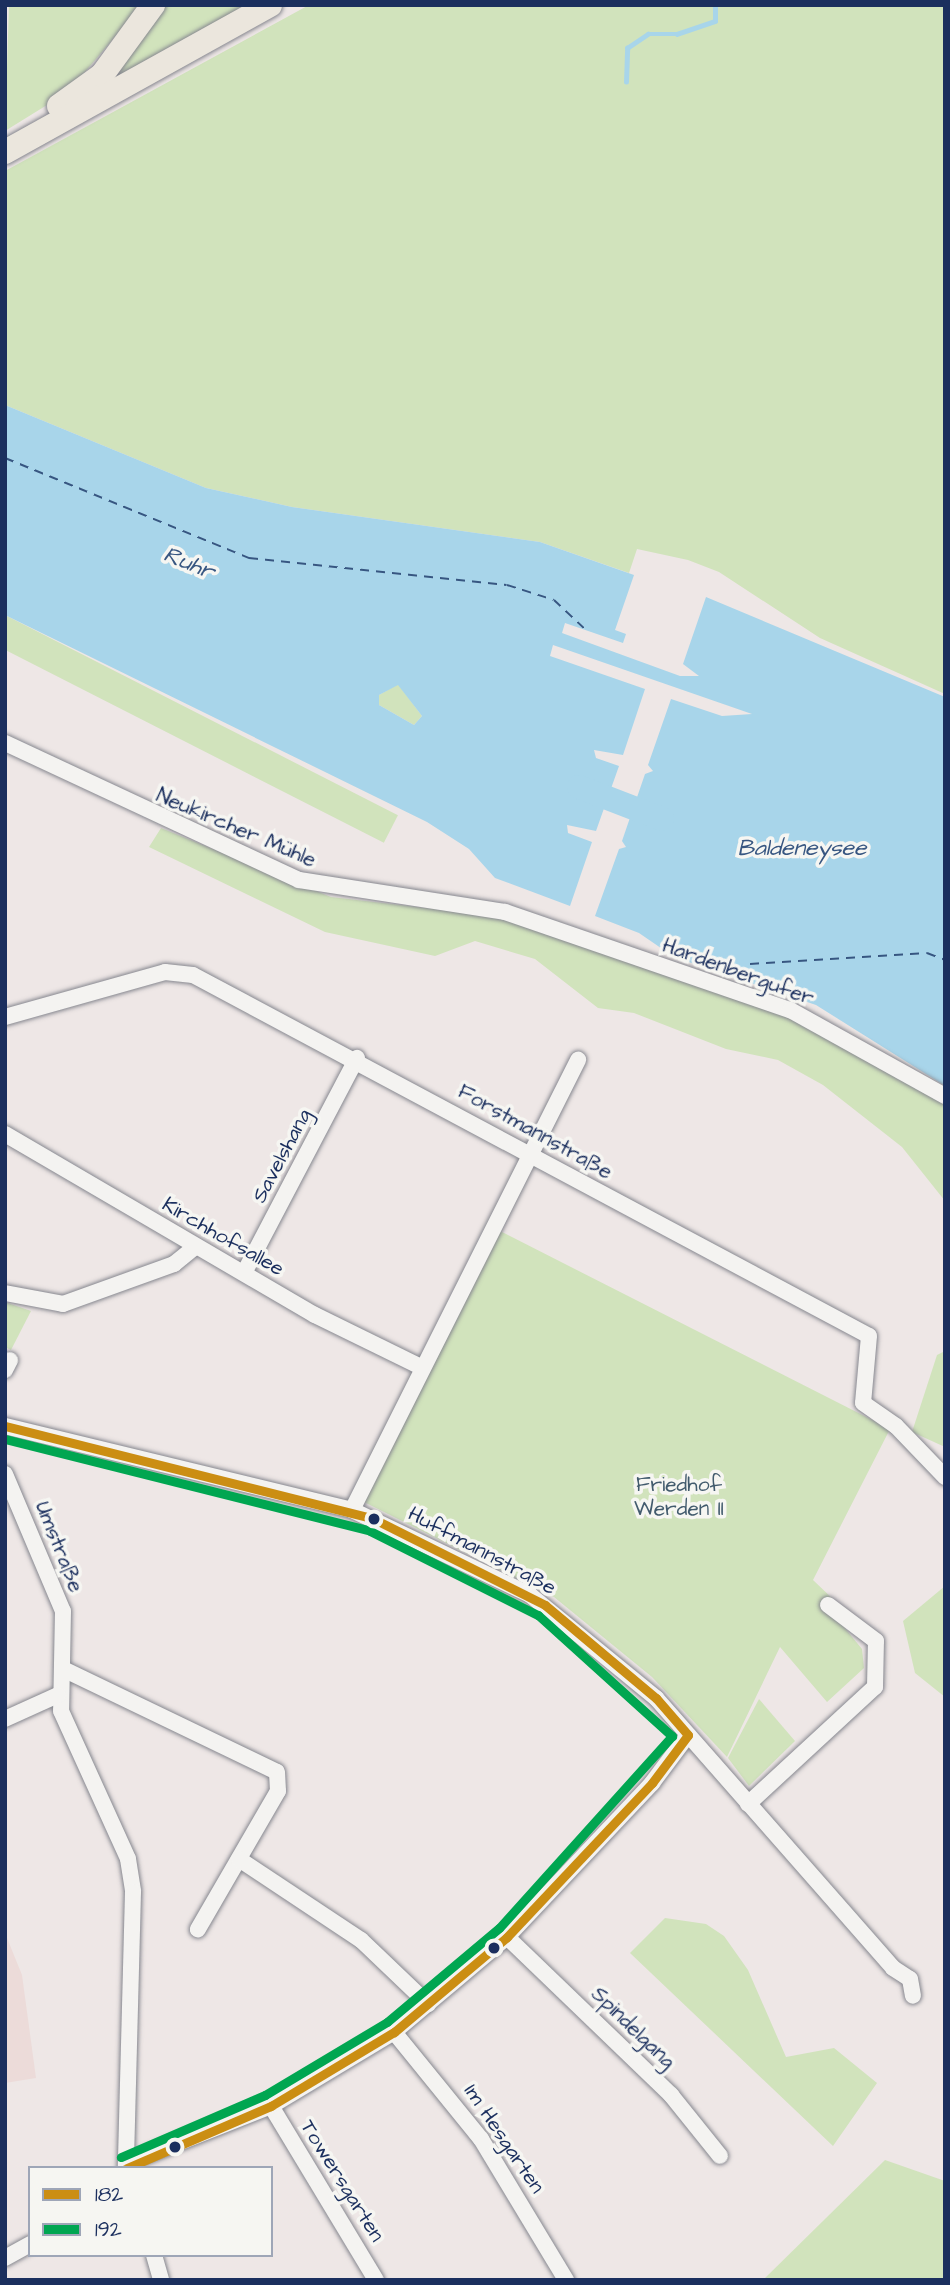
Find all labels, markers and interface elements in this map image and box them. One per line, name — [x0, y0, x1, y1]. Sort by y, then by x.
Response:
water label: Ruhr — [160, 540, 218, 586]
street label: Neukircher Mühle — [152, 783, 320, 873]
water label: Baldeneysee — [738, 834, 866, 862]
street label: Hardenbergufer — [659, 933, 817, 1011]
street label: Forstmannstraße — [453, 1079, 617, 1185]
street label: Savelshang — [247, 1105, 317, 1207]
street label: Kirchhofsallee — [158, 1192, 288, 1282]
park label: Friedhof Werden II — [634, 1472, 724, 1522]
street label: Umstraße — [29, 1498, 89, 1596]
street label: Huffmannstraße — [404, 1501, 560, 1601]
unlabelled marker — [367, 1512, 381, 1526]
unlabelled marker — [487, 1941, 501, 1955]
street label: Spindelgang — [586, 1982, 680, 2074]
street label: Im Hesgarten — [458, 2080, 550, 2198]
street label: Towersgarten — [295, 2115, 389, 2247]
unlabelled marker — [168, 2140, 182, 2154]
legend — [28, 2166, 273, 2257]
text: 182 — [95, 2180, 123, 2209]
text: 192 — [95, 2215, 122, 2244]

